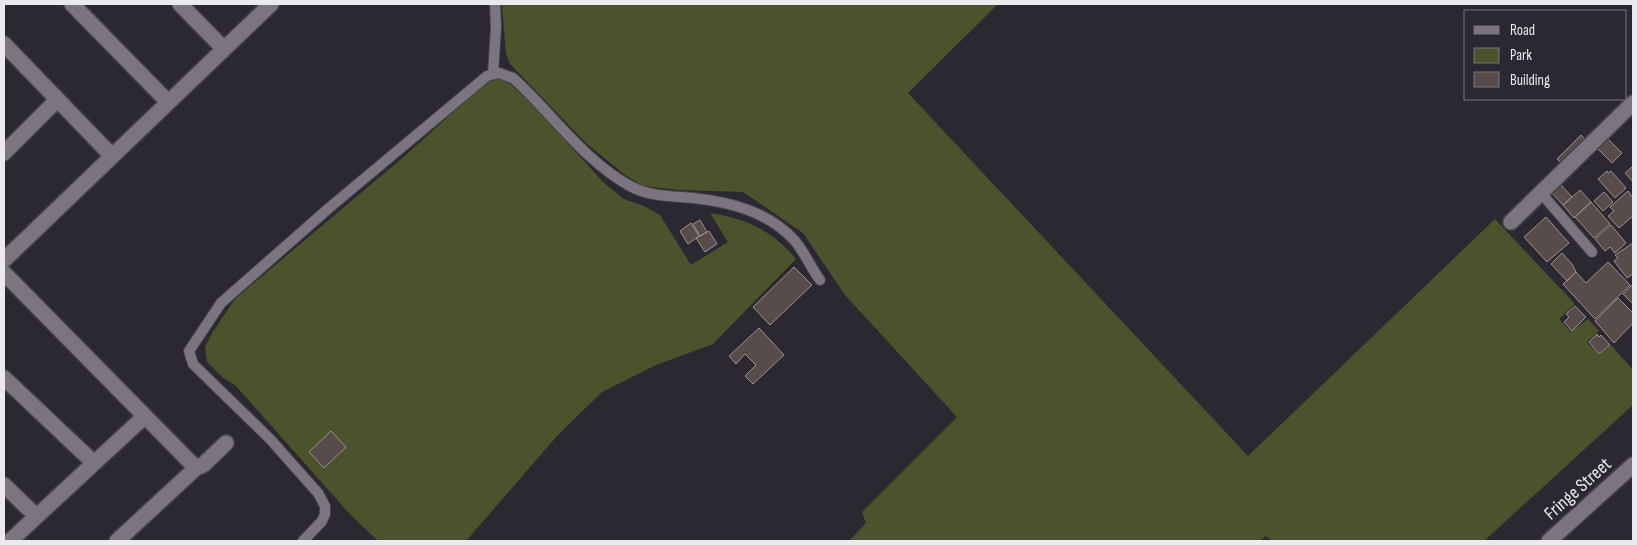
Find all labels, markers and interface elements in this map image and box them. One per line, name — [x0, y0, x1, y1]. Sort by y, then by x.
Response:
legend — [1464, 10, 1627, 100]
text: Road — [1510, 21, 1535, 40]
text: Park — [1510, 46, 1532, 65]
text: Building — [1510, 71, 1550, 90]
street label: Fringe Street — [1540, 453, 1617, 525]

